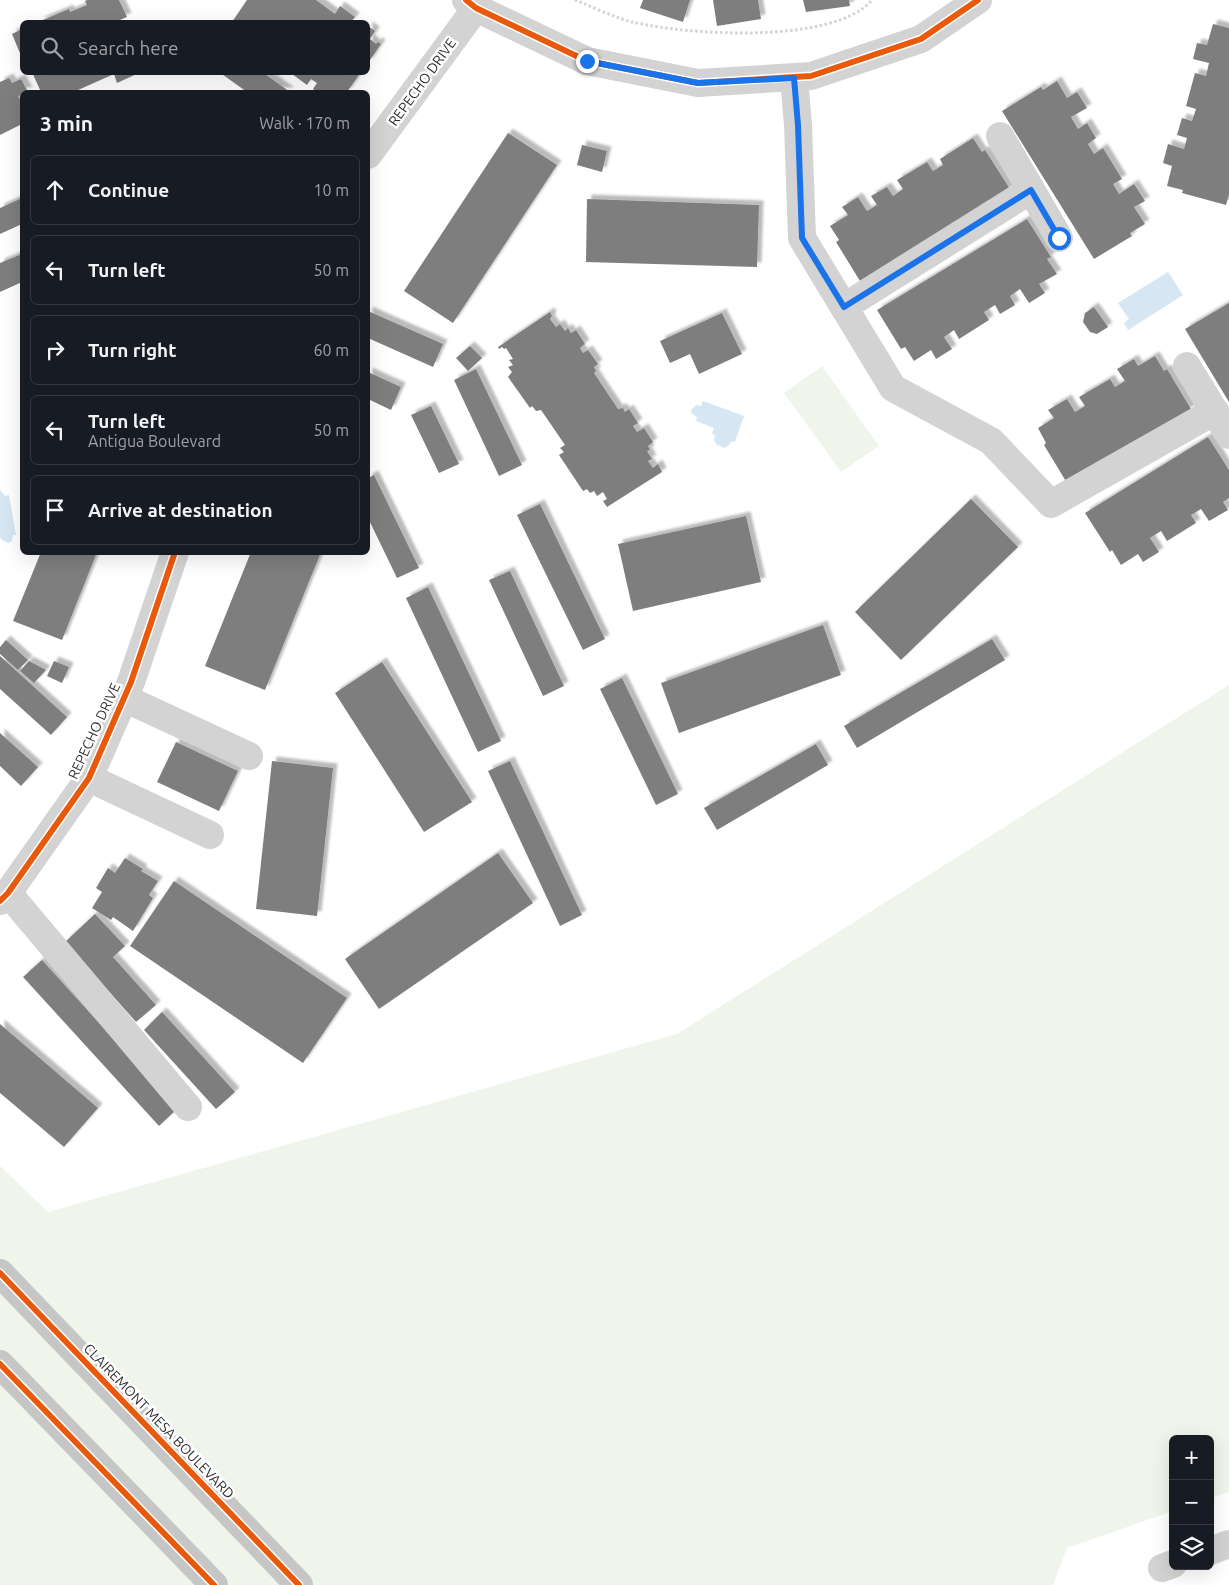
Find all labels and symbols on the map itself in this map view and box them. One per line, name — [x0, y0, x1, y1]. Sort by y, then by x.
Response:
street label: REPECHO DRIVE — [385, 35, 459, 129]
route end — [576, 50, 599, 73]
route start — [1048, 227, 1071, 250]
street label: REPECHO DRIVE — [65, 680, 123, 781]
street label: CLAIREMONT MESA BOULEVARD — [81, 1340, 238, 1502]

